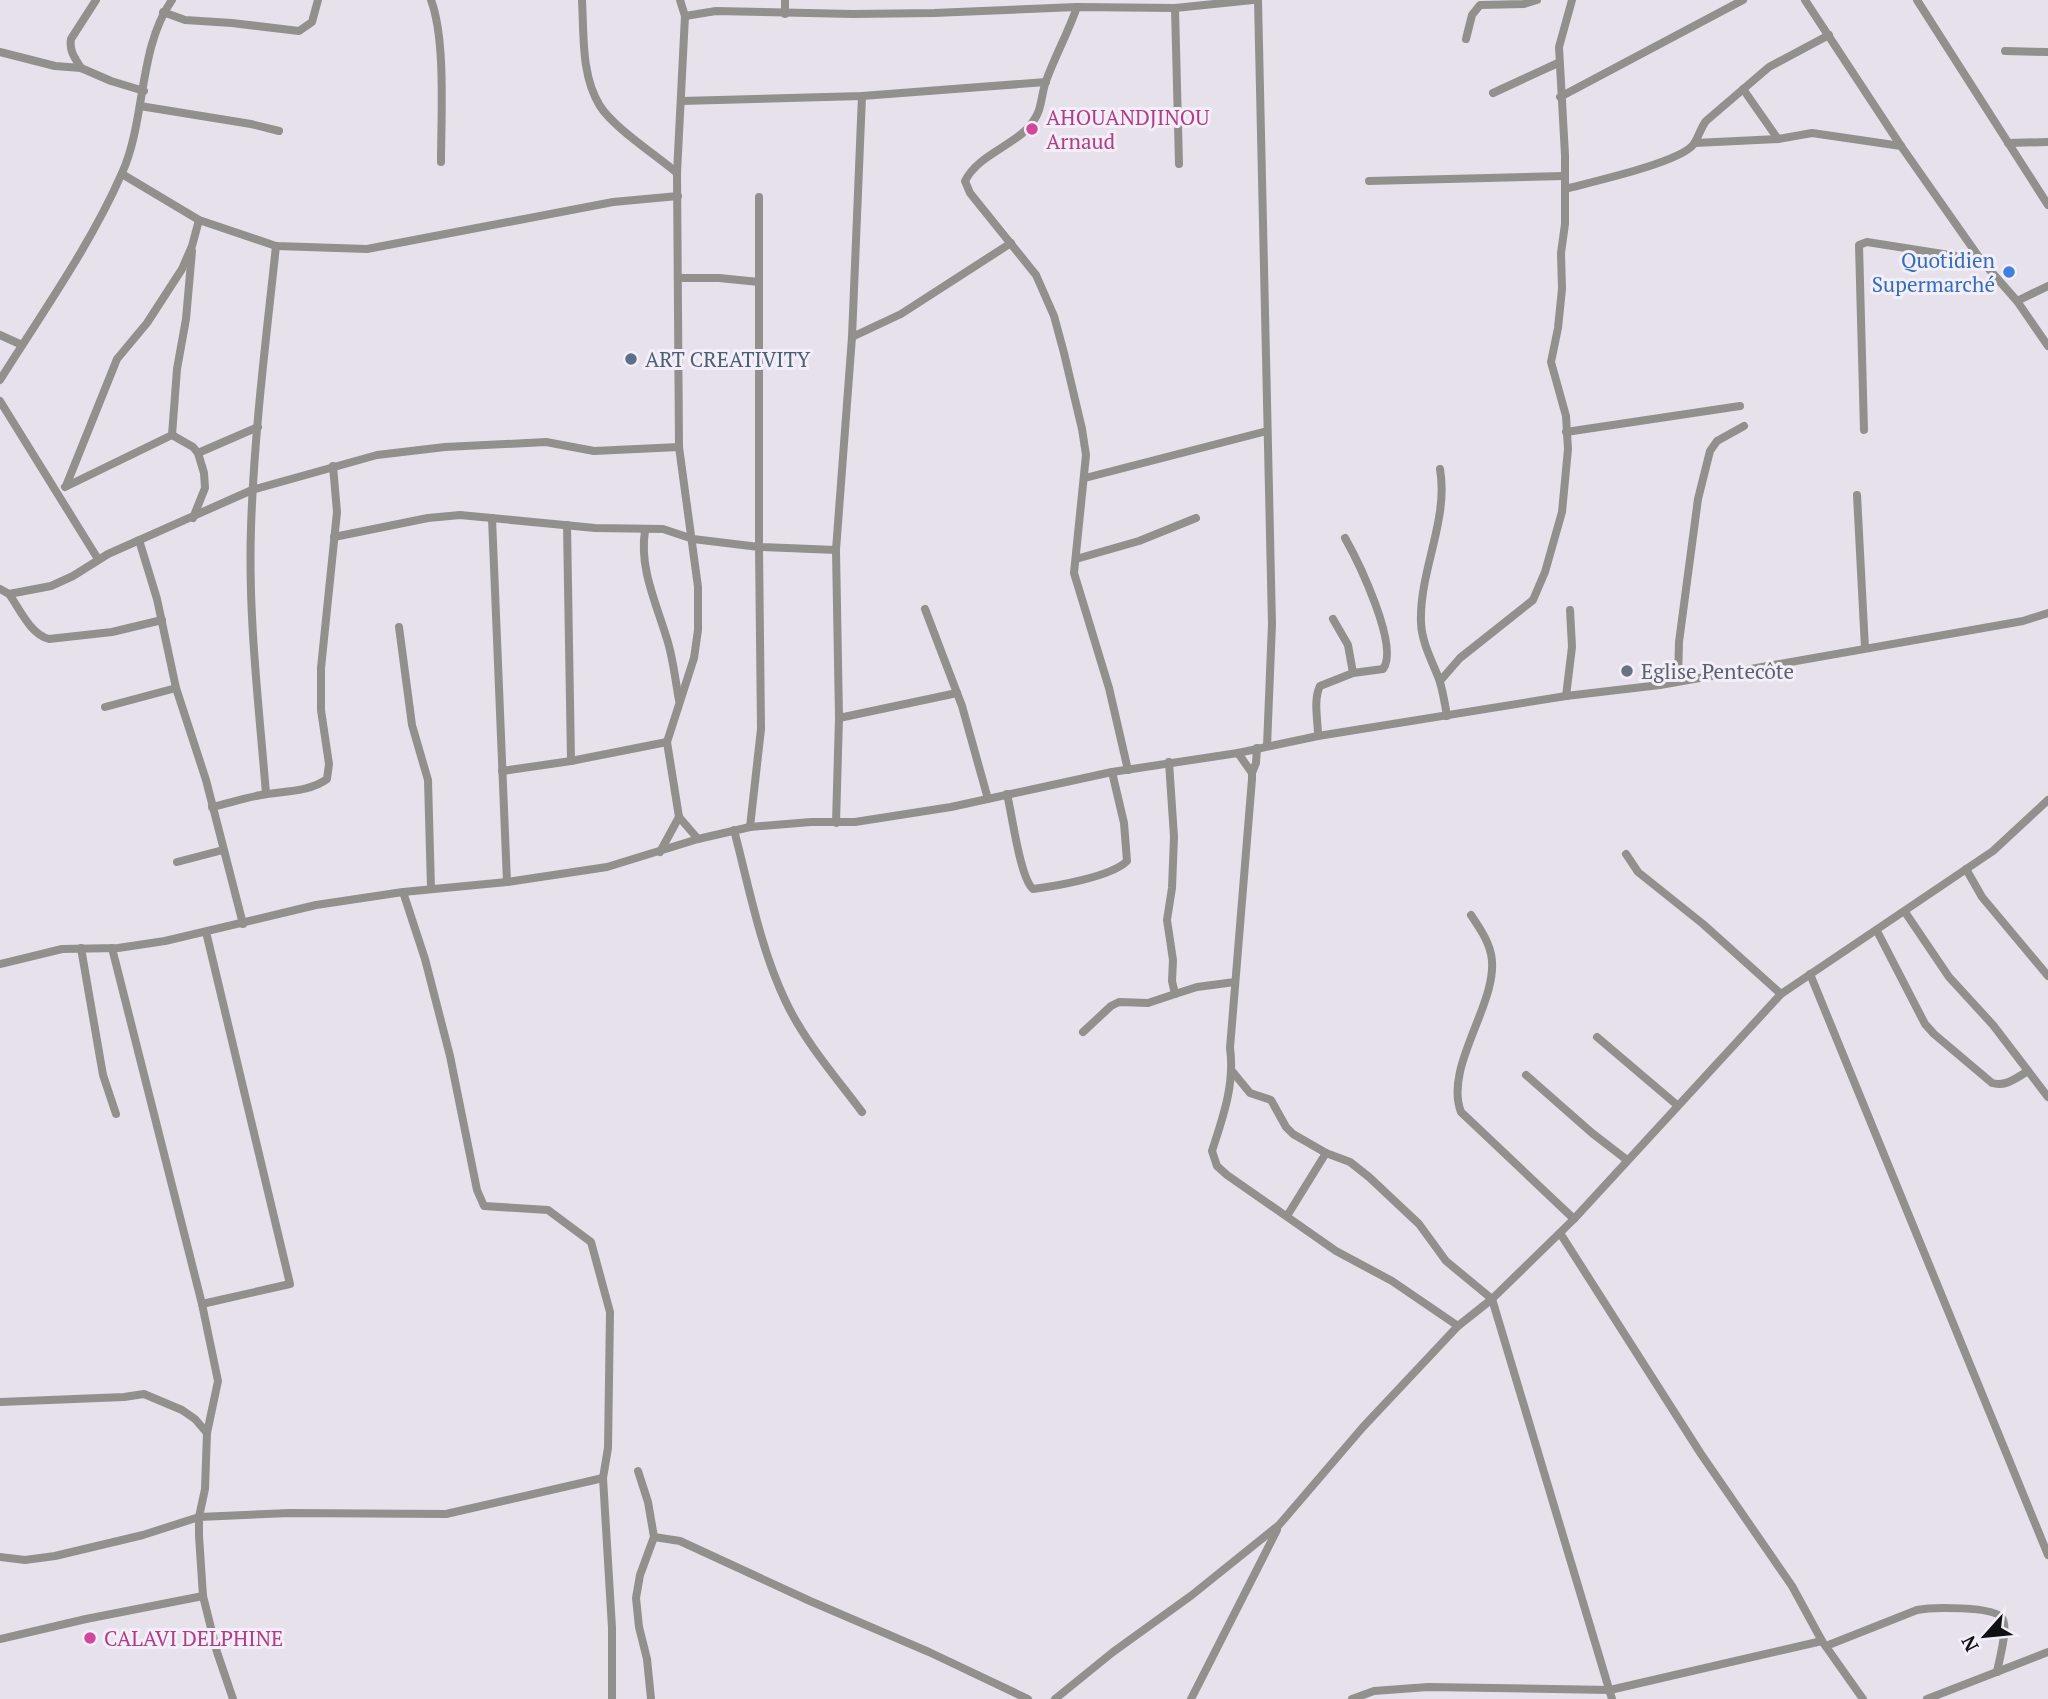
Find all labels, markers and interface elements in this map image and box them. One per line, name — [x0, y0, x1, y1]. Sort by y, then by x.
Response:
place label: AHOUANDJINOU Arnaud — [1046, 103, 1209, 155]
marker: AHOUANDJINOU Arnaud — [1024, 121, 1040, 137]
place label: Quotidien Supermarché — [1872, 246, 1996, 298]
marker: Quotidien Supermarché — [2001, 264, 2017, 280]
place label: ART CREATIVITY — [645, 345, 811, 373]
marker: ART CREATIVITY — [623, 351, 639, 367]
place label: Eglise Pentecôte — [1641, 657, 1794, 685]
marker: Eglise Pentecôte — [1619, 663, 1635, 679]
north arrow — [1950, 1601, 2020, 1671]
place label: CALAVI DELPHINE — [104, 1624, 283, 1652]
marker: CALAVI DELPHINE — [82, 1630, 98, 1646]
text: N — [1955, 1631, 1984, 1656]

